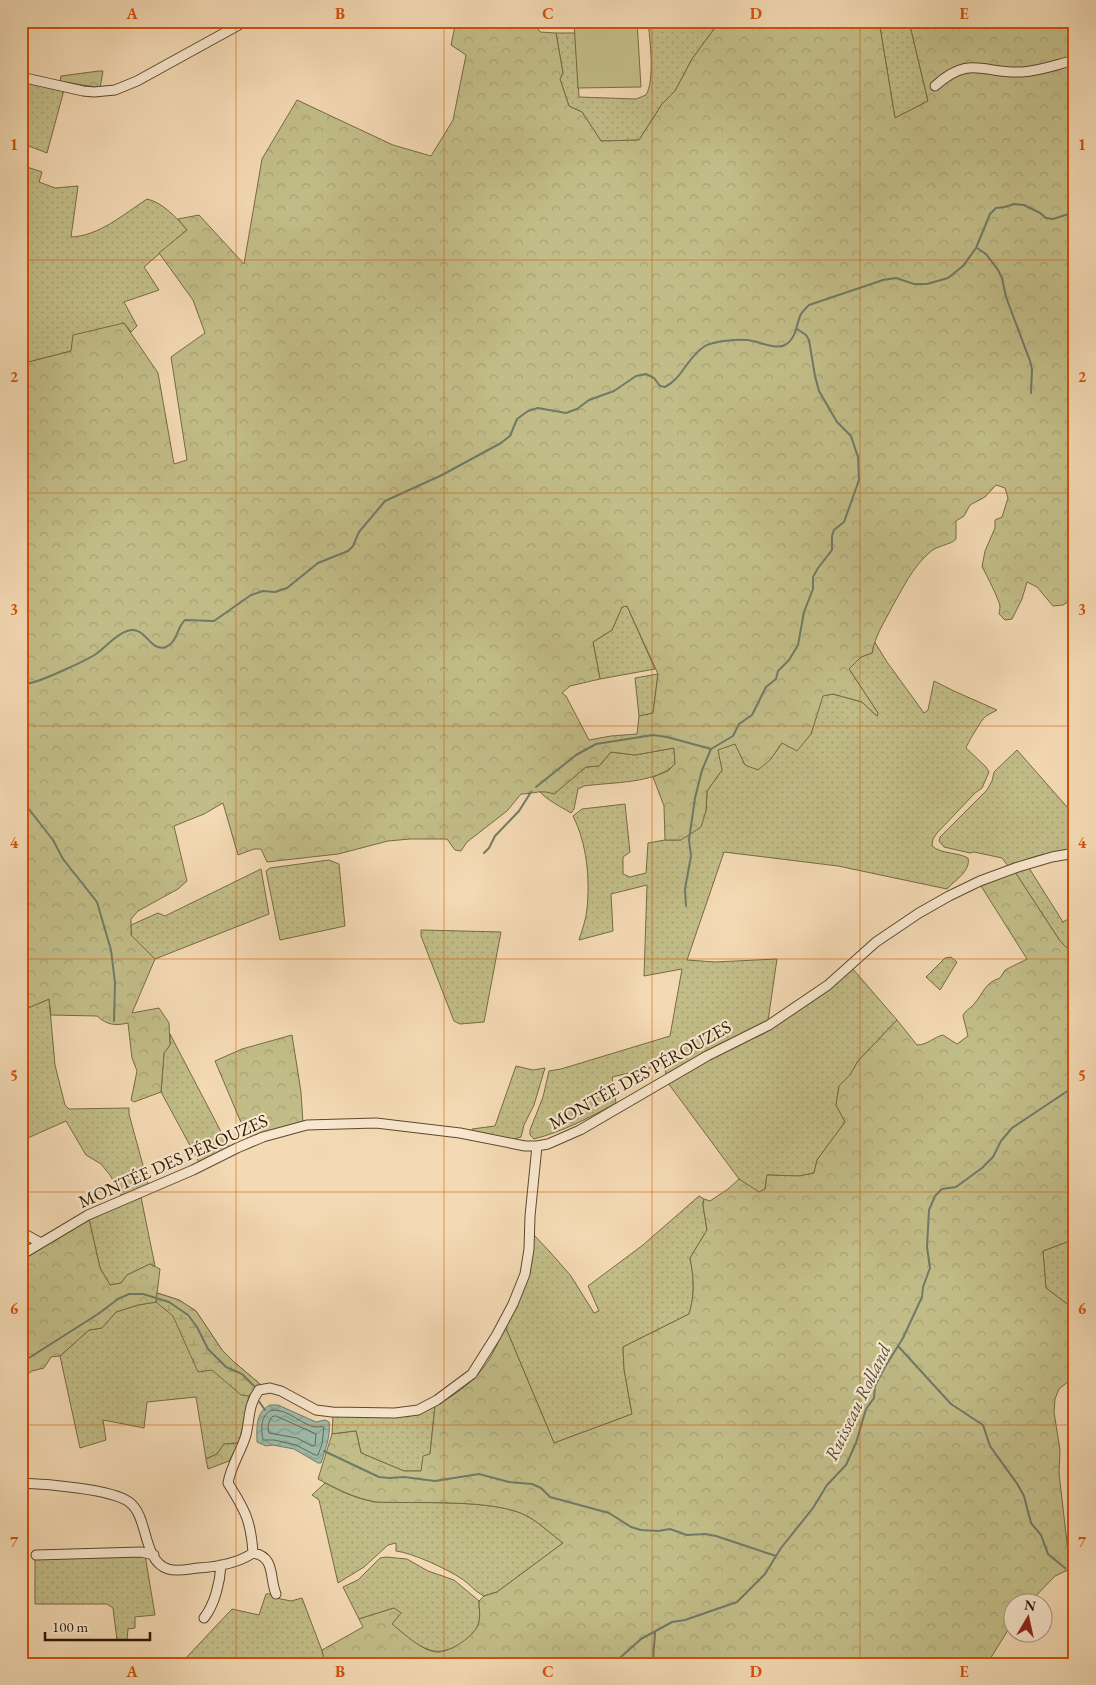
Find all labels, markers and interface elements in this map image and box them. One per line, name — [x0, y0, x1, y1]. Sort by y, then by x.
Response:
text: A — [125, 3, 138, 24]
text: B — [335, 3, 345, 24]
text: C — [542, 3, 554, 24]
text: D — [750, 3, 762, 24]
text: E — [959, 3, 969, 24]
text: 1 — [10, 134, 18, 155]
text: 1 — [1078, 134, 1086, 155]
text: 2 — [10, 366, 19, 387]
text: 2 — [1078, 366, 1087, 387]
text: 3 — [10, 599, 18, 620]
text: 3 — [1078, 599, 1086, 620]
text: 4 — [10, 832, 19, 853]
text: 4 — [1078, 832, 1087, 853]
street label: MONTÉE DES PÉROUZES — [544, 1015, 735, 1134]
text: 5 — [10, 1065, 18, 1086]
text: 5 — [1078, 1065, 1086, 1086]
street label: MONTÉE DES PÉROUZES — [74, 1108, 271, 1213]
text: 6 — [10, 1298, 19, 1319]
text: 6 — [1078, 1298, 1087, 1319]
water label: Ruisseau Rolland — [818, 1339, 897, 1465]
text: 7 — [10, 1531, 19, 1552]
text: 7 — [1078, 1531, 1087, 1552]
north arrow — [1004, 1592, 1054, 1642]
text: N — [1023, 1595, 1038, 1615]
scale bar — [45, 1610, 150, 1642]
text: 100 m — [52, 1617, 89, 1636]
text: A — [125, 1661, 138, 1682]
text: B — [335, 1661, 345, 1682]
text: C — [542, 1661, 554, 1682]
text: D — [750, 1661, 762, 1682]
text: E — [959, 1661, 969, 1682]

